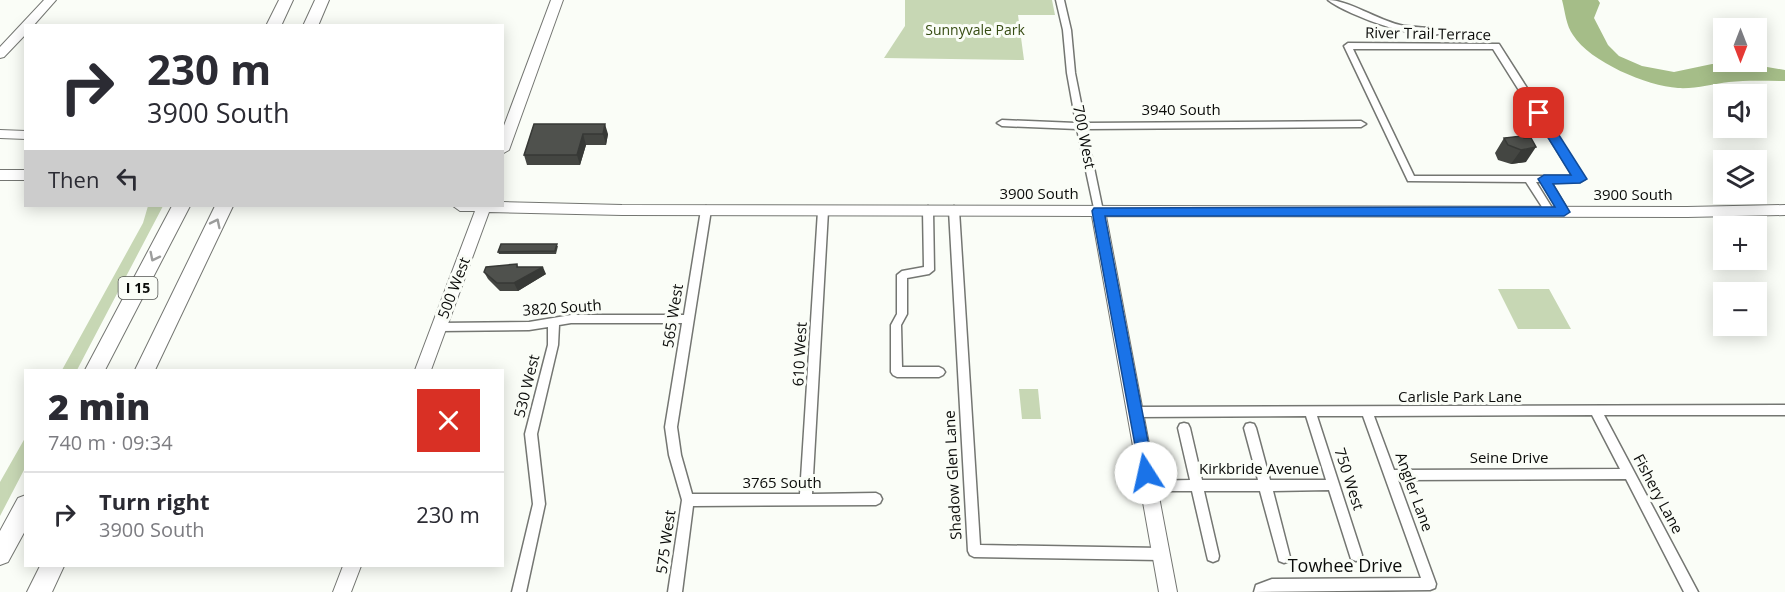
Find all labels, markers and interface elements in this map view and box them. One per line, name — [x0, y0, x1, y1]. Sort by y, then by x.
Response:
north arrow — [1713, 18, 1767, 72]
map controls — [1713, 18, 1767, 336]
park label: Sunnyvale Park — [925, 20, 1025, 39]
street label: River Trail Terrace — [1365, 22, 1491, 44]
text: 230 m — [147, 40, 271, 97]
icon: right — [48, 48, 126, 126]
button: sound — [1713, 84, 1767, 138]
pin — [1513, 87, 1564, 138]
text: 3900 South — [147, 94, 290, 131]
icon: arrive — [1522, 96, 1555, 129]
street label: 3940 South — [1141, 99, 1221, 119]
street label: 700 West — [1069, 103, 1101, 170]
button: layers — [1713, 150, 1767, 204]
icon: left — [111, 162, 144, 195]
text: Then — [48, 164, 99, 194]
street label: 3900 South — [999, 183, 1079, 203]
street label: 3900 South — [1593, 184, 1673, 204]
button: + — [1713, 216, 1767, 270]
one-way arrow — [208, 218, 220, 229]
one-way arrow — [150, 251, 161, 262]
street label: 500 West — [432, 254, 474, 321]
road number: I 15 — [118, 277, 158, 299]
street label: 565 West — [657, 282, 687, 349]
button: − — [1713, 282, 1767, 336]
street label: 3820 South — [522, 294, 602, 320]
street label: 610 West — [787, 321, 811, 387]
street label: 530 West — [509, 352, 544, 419]
text: 2 min — [48, 382, 150, 431]
street label: Carlisle Park Lane — [1398, 386, 1522, 406]
button: close — [417, 389, 480, 452]
street label: Shadow Glen Lane — [939, 410, 965, 540]
text: 740 m · 09:34 — [48, 429, 173, 456]
position arrow — [1114, 441, 1178, 505]
street label: 750 West — [1330, 445, 1369, 512]
street label: Seine Drive — [1470, 447, 1548, 467]
street label: Angler Lane — [1391, 449, 1439, 534]
street label: Fishery Lane — [1629, 450, 1688, 537]
street label: Kirkbride Avenue — [1199, 458, 1319, 478]
street label: 3765 South — [742, 472, 822, 492]
text: Turn right — [99, 486, 210, 516]
icon: right — [48, 498, 81, 531]
text: 230 m — [416, 499, 480, 529]
street label: 575 West — [651, 509, 679, 575]
text: 3900 South — [99, 516, 205, 543]
street label: Towhee Drive — [1288, 553, 1402, 577]

